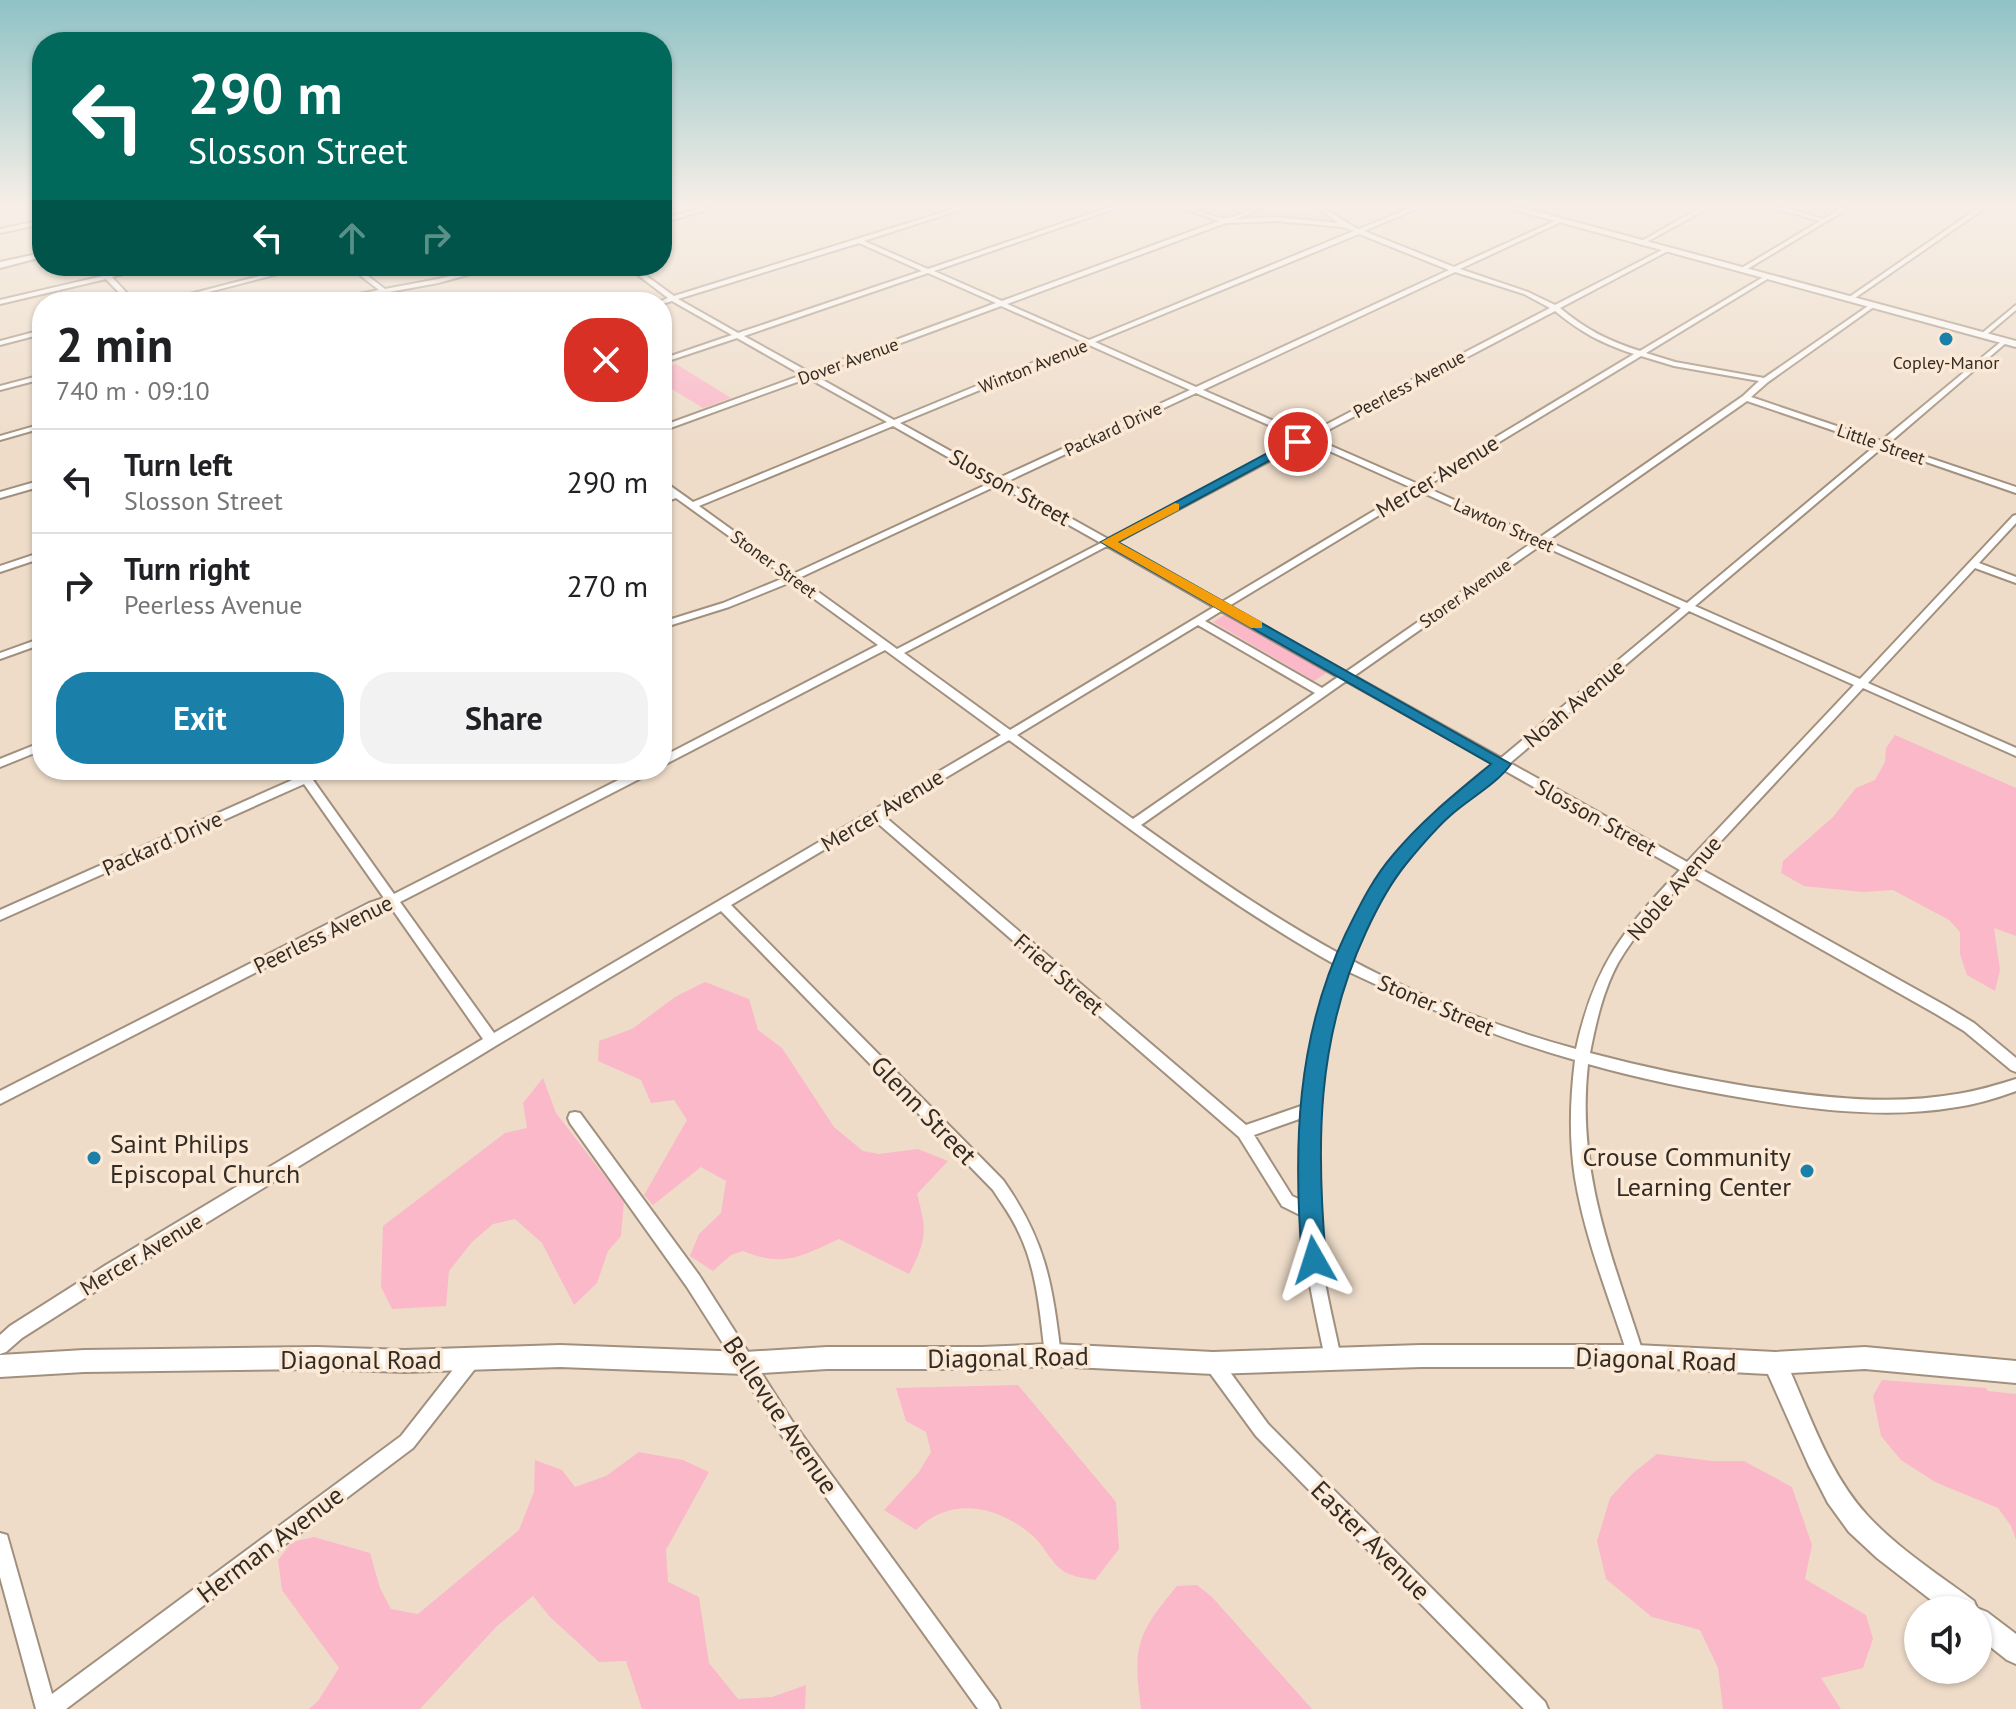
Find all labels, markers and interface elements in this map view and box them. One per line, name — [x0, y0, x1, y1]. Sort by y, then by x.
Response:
text: 290 m — [188, 57, 343, 129]
icon: left — [56, 64, 160, 168]
text: Slosson Street — [188, 127, 408, 174]
icon: left — [246, 216, 290, 260]
icon: ahead — [330, 216, 374, 260]
icon: right — [414, 216, 458, 260]
text: 2 min — [56, 313, 173, 375]
button: close — [564, 318, 648, 402]
marker: Copley-Manor — [1937, 330, 1955, 348]
street label: Dover Avenue — [795, 332, 901, 390]
street label: Winton Avenue — [975, 334, 1091, 398]
street label: Peerless Avenue — [1349, 345, 1469, 423]
place label: Copley-Manor — [1893, 351, 1999, 374]
text: 740 m · 09:10 — [56, 374, 210, 407]
street label: Packard Drive — [1061, 396, 1165, 462]
pin — [1264, 408, 1332, 476]
street label: Little Street — [1834, 418, 1928, 470]
icon: arrive — [1276, 420, 1320, 464]
street label: Mercer Avenue — [1371, 428, 1503, 524]
street label: Slosson Street — [944, 442, 1076, 532]
text: Turn left — [124, 445, 232, 484]
icon: left — [56, 459, 100, 503]
text: 290 m — [567, 462, 648, 501]
text: Slosson Street — [124, 484, 283, 517]
street label: Lawton Street — [1450, 493, 1558, 557]
street label: Stoner Street — [726, 525, 822, 603]
text: Turn right — [124, 549, 250, 588]
street label: Storer Avenue — [1415, 553, 1515, 633]
icon: right — [56, 563, 100, 607]
text: 270 m — [567, 566, 648, 605]
text: Peerless Avenue — [124, 588, 303, 621]
street label: Noah Avenue — [1518, 653, 1630, 753]
button: Exit — [56, 672, 344, 764]
button: Share — [360, 672, 648, 764]
street label: Mercer Avenue — [816, 762, 948, 858]
street label: Slosson Street — [1530, 772, 1662, 862]
street label: Packard Drive — [98, 804, 226, 882]
street label: Noble Avenue — [1621, 830, 1727, 946]
street label: Peerless Avenue — [249, 888, 397, 980]
street label: Fried Street — [1008, 927, 1110, 1021]
street label: Stoner Street — [1374, 968, 1499, 1042]
street label: Glenn Street — [864, 1049, 984, 1171]
place label: Saint Philips Episcopal Church — [110, 1127, 300, 1190]
place label: Crouse Community Learning Center — [1582, 1140, 1791, 1203]
marker: Saint Philips Episcopal Church — [85, 1149, 103, 1167]
marker: Crouse Community Learning Center — [1798, 1162, 1816, 1180]
street label: Mercer Avenue — [75, 1206, 207, 1302]
position arrow — [1272, 1218, 1356, 1302]
street label: Bellevue Avenue — [716, 1330, 846, 1500]
street label: Diagonal Road — [927, 1339, 1089, 1375]
street label: Diagonal Road — [1575, 1340, 1737, 1378]
street label: Diagonal Road — [280, 1343, 442, 1376]
street label: Easter Avenue — [1304, 1473, 1438, 1607]
street label: Herman Avenue — [190, 1478, 350, 1610]
map controls — [1904, 1596, 1992, 1684]
button: sound — [1904, 1596, 1992, 1684]

